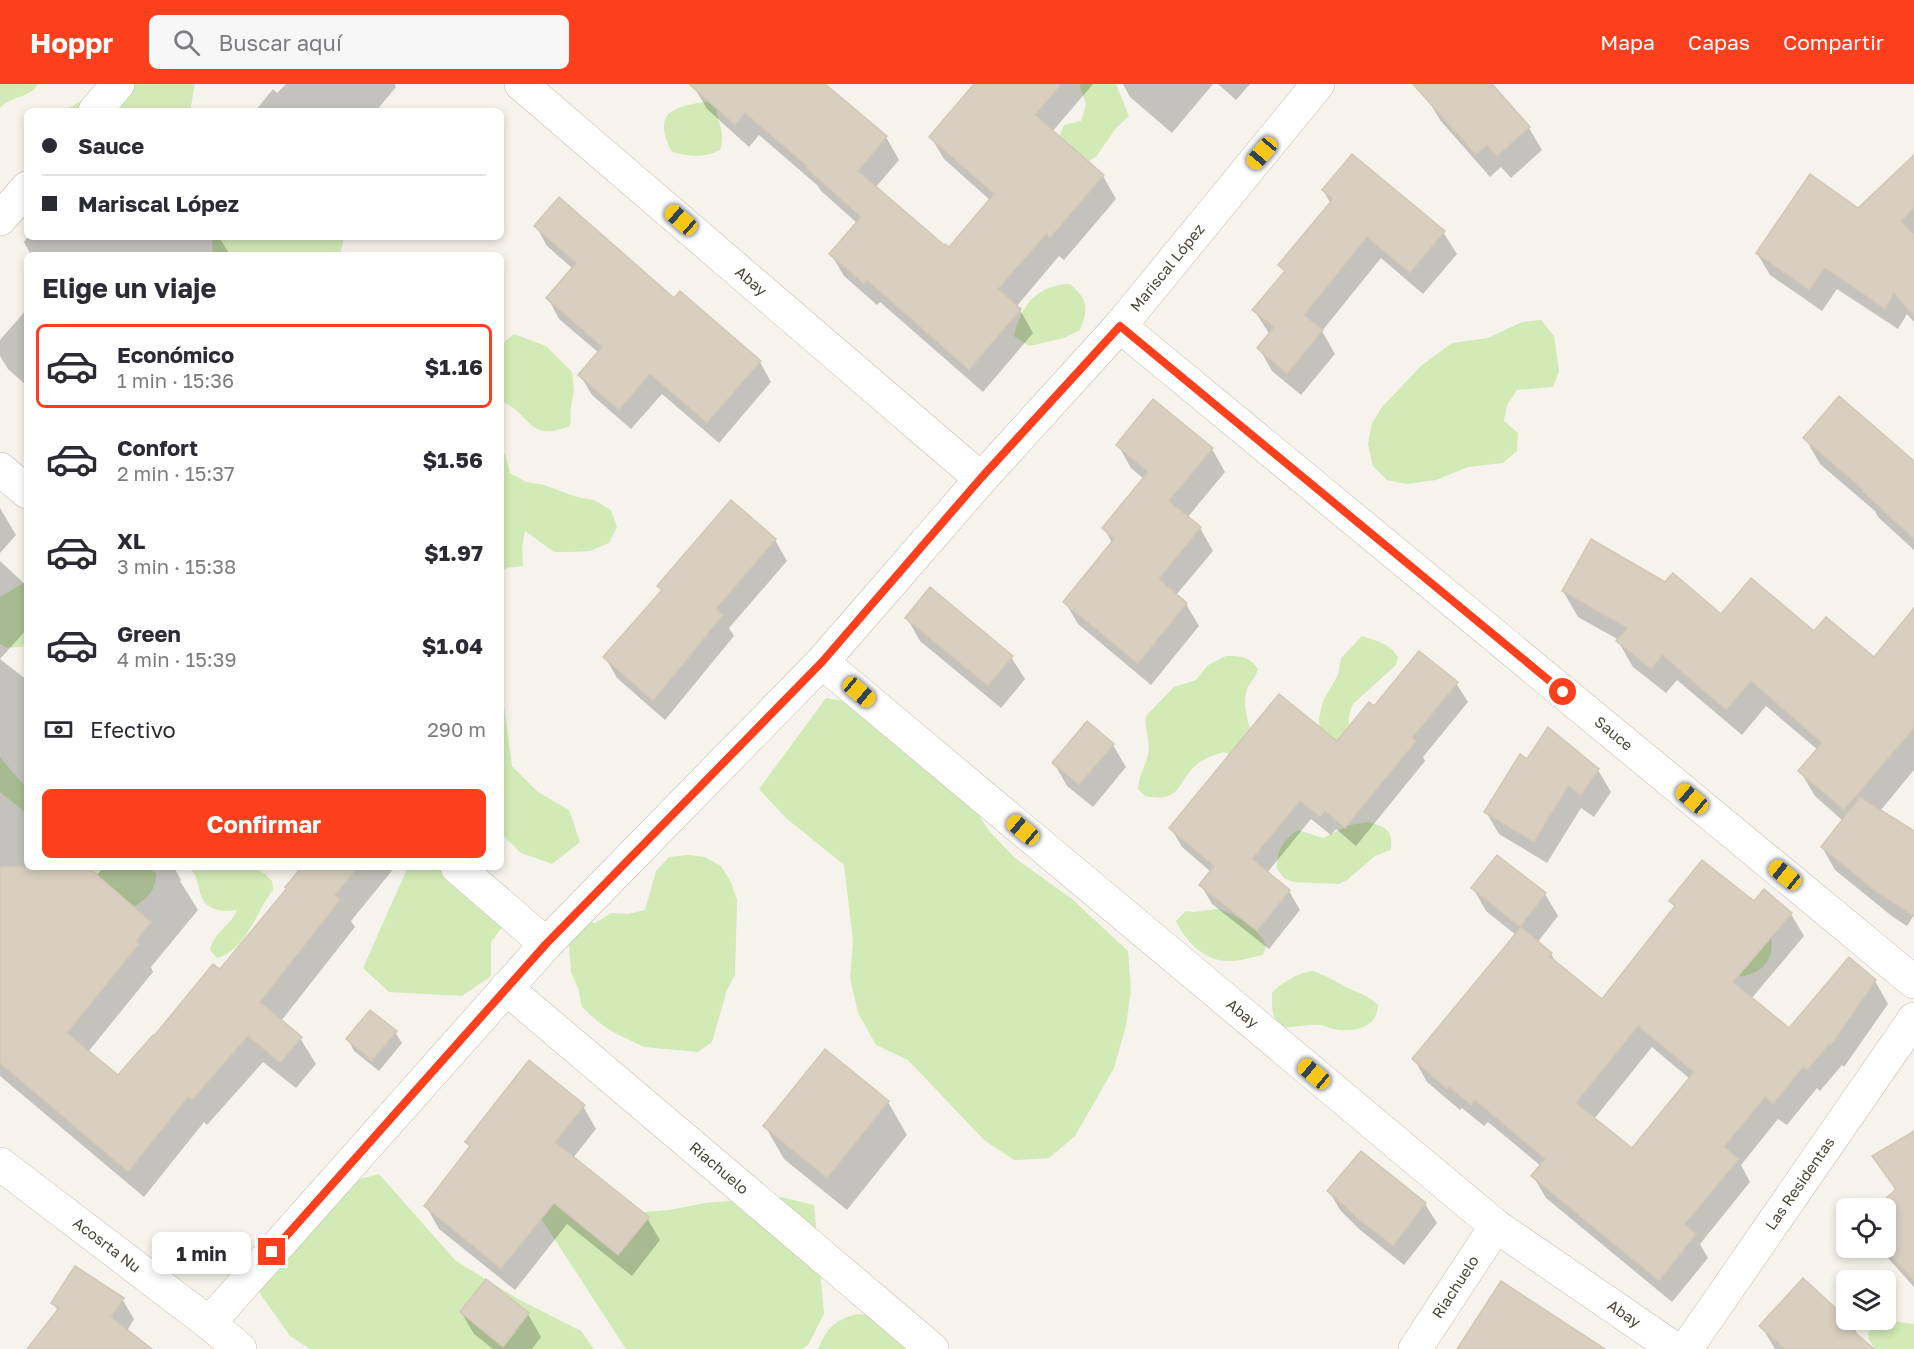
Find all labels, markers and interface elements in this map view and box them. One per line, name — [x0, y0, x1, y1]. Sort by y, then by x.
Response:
search box — [149, 15, 569, 69]
text: Hoppr — [30, 26, 113, 59]
icon: search — [170, 26, 203, 59]
text: Buscar aquí — [218, 29, 342, 56]
text: Mapa — [1600, 29, 1655, 55]
text: Capas — [1688, 29, 1750, 55]
text: Compartir — [1783, 29, 1884, 55]
text: Sauce — [78, 132, 144, 159]
car — [1244, 133, 1280, 173]
text: Mariscal López — [78, 190, 239, 217]
car — [662, 201, 700, 239]
street label: Mariscal López — [1126, 220, 1208, 315]
street label: Abay — [732, 262, 771, 300]
text: Elige un viaje — [42, 272, 216, 304]
icon: car — [45, 339, 99, 393]
text: Económico — [117, 341, 234, 368]
text: $1.16 — [425, 353, 483, 380]
text: 1 min · 15:36 — [117, 368, 234, 392]
icon: car — [45, 432, 99, 486]
text: Confort — [117, 434, 198, 461]
text: $1.56 — [422, 446, 483, 473]
text: 2 min · 15:37 — [117, 461, 235, 485]
icon: car — [45, 525, 99, 579]
text: XL — [117, 527, 145, 554]
text: $1.97 — [424, 539, 483, 566]
text: 3 min · 15:38 — [117, 554, 236, 578]
icon: car — [45, 618, 99, 672]
text: Green — [117, 620, 181, 647]
text: $1.04 — [422, 632, 483, 659]
text: 4 min · 15:39 — [117, 647, 237, 671]
car — [839, 674, 879, 710]
route start — [1549, 678, 1576, 705]
street label: Sauce — [1591, 712, 1637, 754]
icon: cash — [42, 713, 75, 746]
text: Efectivo — [90, 716, 176, 743]
text: 290 m — [427, 717, 486, 741]
car — [1672, 781, 1712, 817]
button: Confirmar — [42, 789, 486, 858]
car — [1003, 812, 1043, 848]
car — [1765, 857, 1805, 893]
street label: Abay — [1223, 994, 1263, 1032]
car — [1294, 1056, 1334, 1092]
street label: Las Residentas — [1761, 1133, 1838, 1233]
street label: Riachuelo — [686, 1138, 753, 1198]
map controls — [1836, 1198, 1896, 1330]
button: locate — [1836, 1198, 1896, 1258]
street label: Acosrta Nu — [70, 1213, 145, 1276]
callout: 1 min — [152, 1231, 251, 1273]
route end — [258, 1238, 285, 1265]
text: 1 min — [176, 1241, 227, 1265]
street label: Riachuelo — [1428, 1252, 1482, 1321]
button: layers — [1836, 1270, 1896, 1330]
street label: Abay — [1605, 1295, 1645, 1331]

